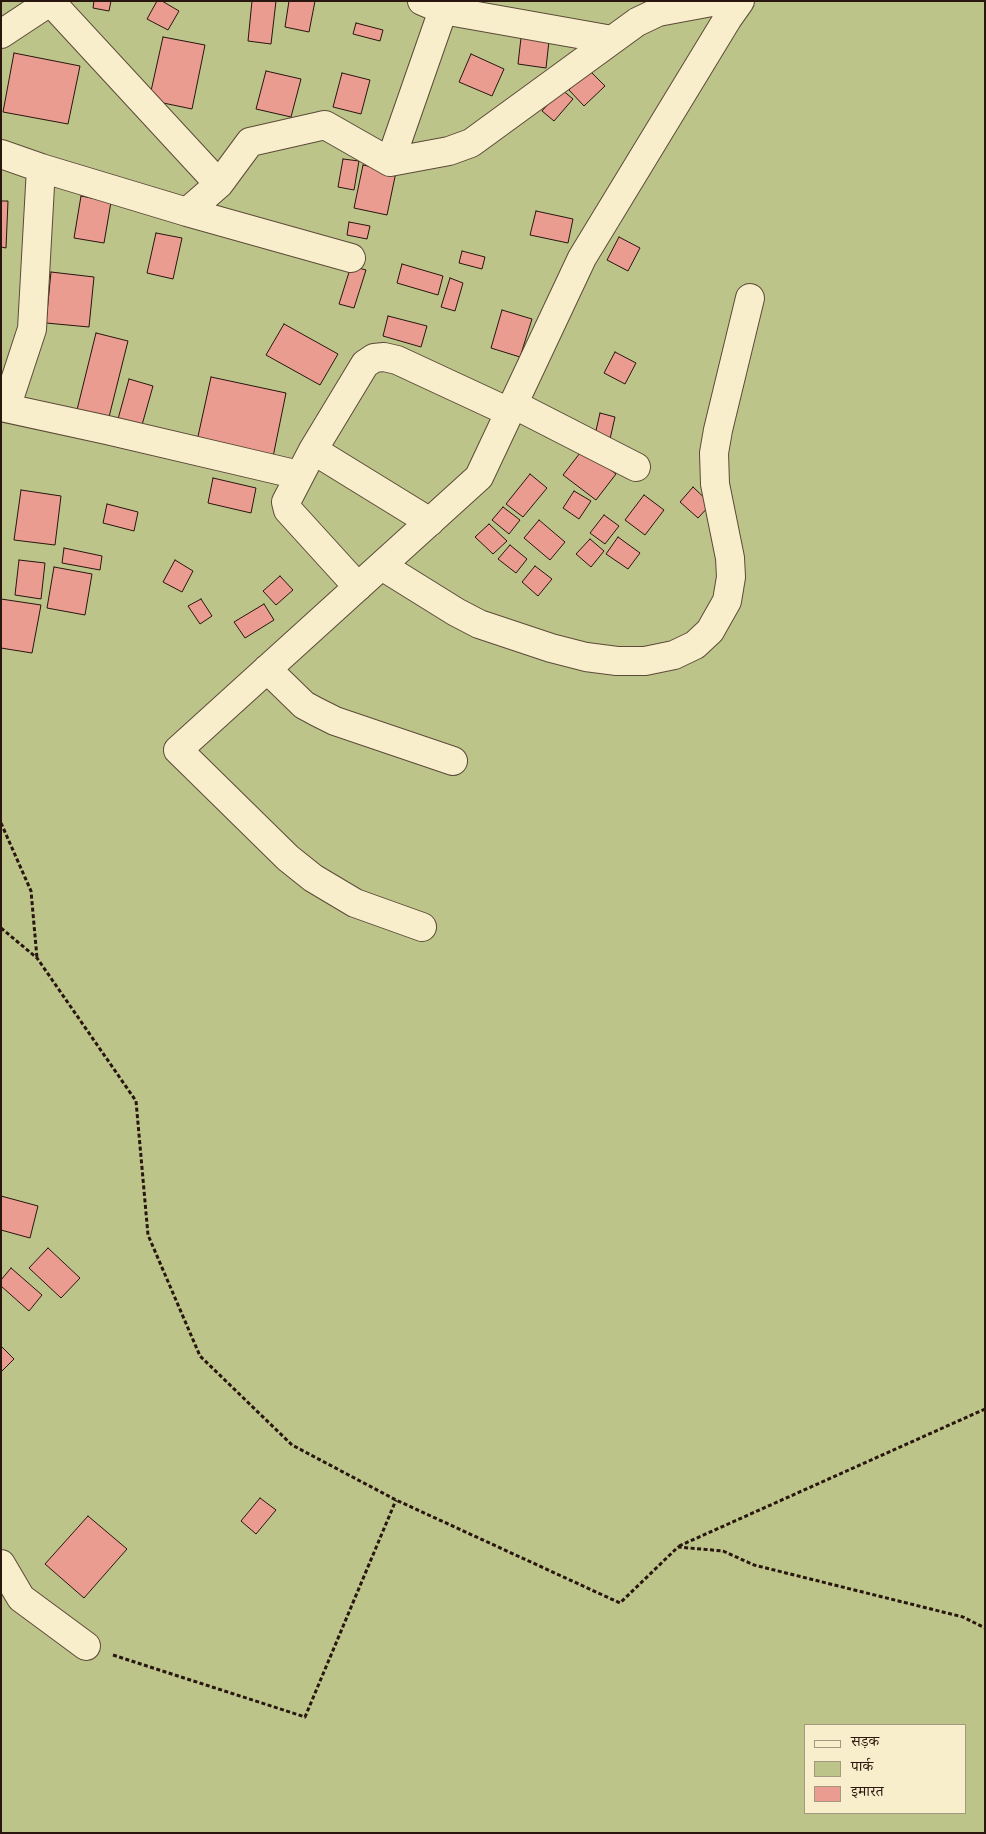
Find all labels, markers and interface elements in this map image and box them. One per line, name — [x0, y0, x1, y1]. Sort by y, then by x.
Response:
legend — [804, 1724, 966, 1814]
text: सड़क — [851, 1732, 879, 1753]
text: पार्क — [851, 1757, 873, 1778]
text: इमारत — [851, 1782, 884, 1803]

